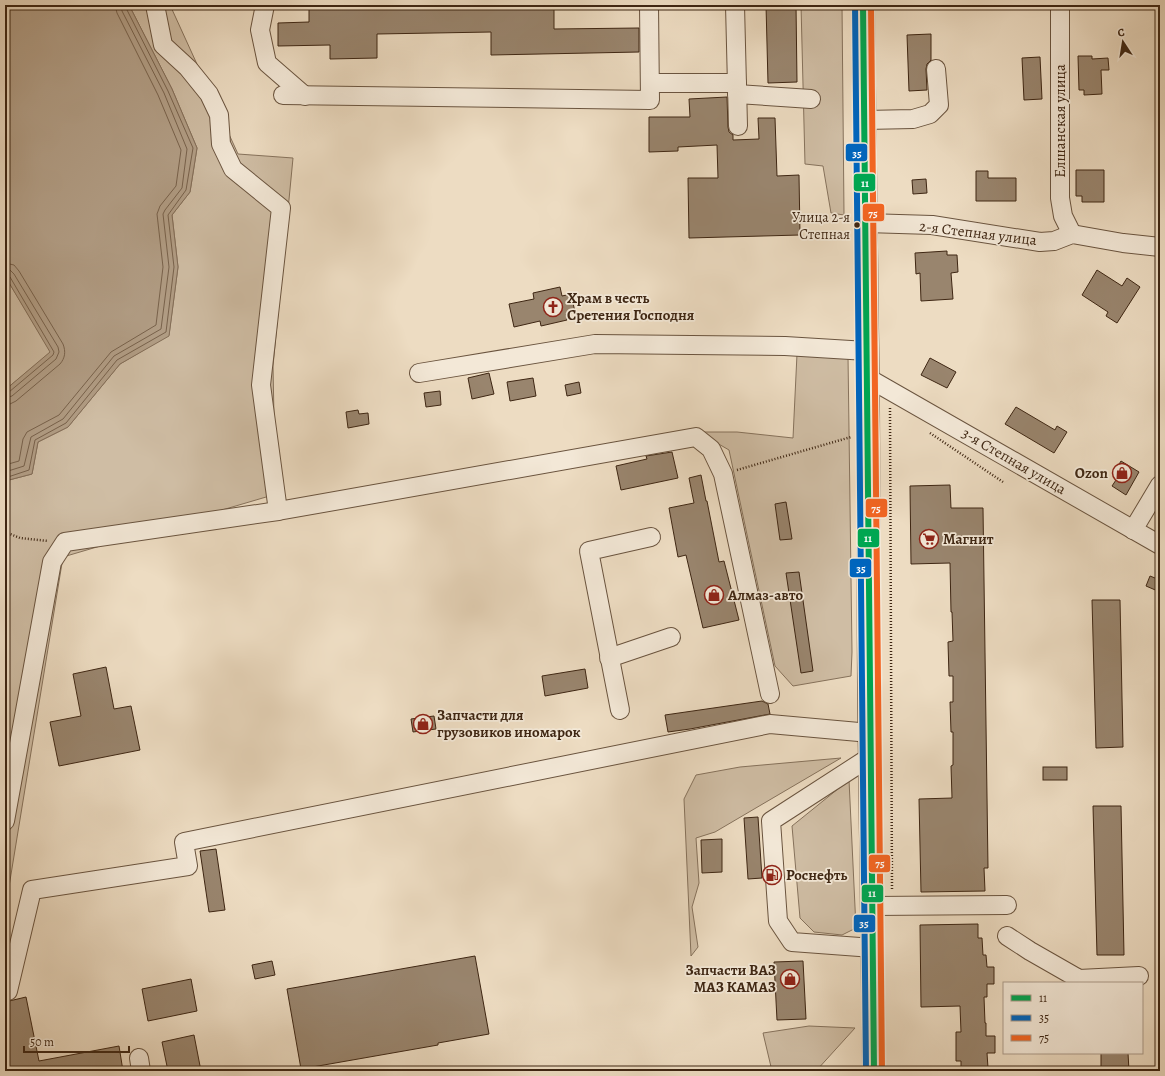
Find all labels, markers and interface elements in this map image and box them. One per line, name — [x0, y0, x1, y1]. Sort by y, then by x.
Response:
north arrow — [1103, 22, 1143, 62]
text: С — [1116, 25, 1126, 41]
street label: Елшанская улица — [1050, 64, 1070, 178]
line badge: 35 — [845, 143, 868, 162]
text: 35 — [852, 146, 862, 161]
line badge: 11 — [853, 173, 876, 192]
text: 11 — [861, 176, 869, 191]
line badge: 75 — [862, 203, 885, 222]
text: 75 — [868, 206, 878, 221]
place label: Улица 2-я Степная — [792, 208, 850, 244]
street label: 2-я Степная улица — [918, 216, 1038, 250]
marker: Улица 2-я Степная — [852, 220, 862, 230]
place label: Храм в честь Сретения Господня — [567, 288, 695, 325]
church icon: Храм в честь Сретения Господня — [542, 296, 564, 318]
street label: 3-я Степная улица — [958, 423, 1070, 499]
shop icon: Ozon — [1111, 462, 1133, 484]
place label: Ozon — [1075, 463, 1109, 483]
line badge: 75 — [865, 498, 888, 518]
text: 75 — [871, 501, 881, 516]
line badge: 11 — [857, 528, 880, 548]
supermarket icon: Магнит — [918, 528, 940, 550]
place label: Магнит — [943, 529, 994, 549]
text: 11 — [864, 531, 872, 546]
line badge: 35 — [849, 558, 872, 578]
text: 35 — [856, 561, 866, 576]
shop icon: Алмаз-авто — [703, 584, 725, 606]
place label: Алмаз-авто — [727, 585, 804, 605]
place label: Запчасти для грузовиков иномарок — [437, 705, 581, 742]
shop icon: Запчасти для грузовиков иномарок — [412, 713, 434, 735]
line badge: 75 — [868, 854, 891, 873]
text: 75 — [875, 856, 885, 871]
fuel station icon: Роснефть — [761, 864, 783, 886]
place label: Роснефть — [786, 865, 848, 885]
line badge: 11 — [861, 884, 884, 903]
text: 11 — [868, 886, 876, 901]
line badge: 35 — [853, 914, 876, 933]
text: 35 — [859, 916, 869, 931]
place label: Запчасти ВАЗ МАЗ КАМАЗ — [685, 960, 776, 997]
shop icon: Запчасти ВАЗ МАЗ КАМАЗ — [779, 968, 801, 990]
legend — [1003, 982, 1143, 1054]
text: 11 — [1039, 990, 1047, 1006]
text: 35 — [1039, 1010, 1049, 1026]
scale bar — [24, 1028, 129, 1054]
text: 75 — [1039, 1030, 1049, 1046]
text: 50 m — [30, 1034, 54, 1050]

